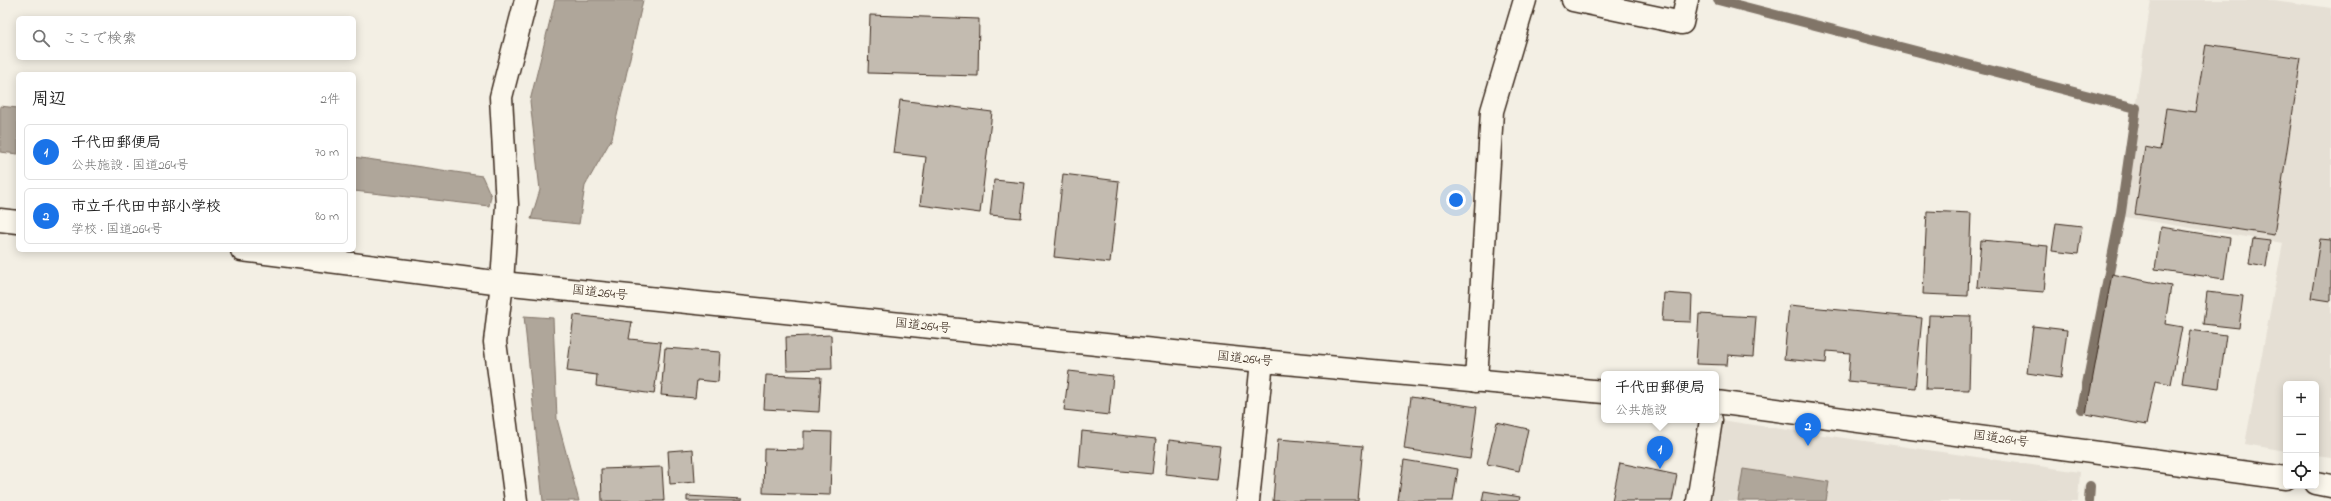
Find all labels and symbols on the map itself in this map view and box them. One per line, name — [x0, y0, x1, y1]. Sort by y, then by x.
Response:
your location — [1446, 190, 1466, 210]
street label: 国道264号 — [571, 281, 629, 305]
street label: 国道264号 — [894, 314, 952, 338]
street label: 国道264号 — [1216, 347, 1274, 371]
pin: 2 — [1795, 413, 1821, 446]
street label: 国道264号 — [1972, 426, 2030, 452]
pin: 1 — [1647, 436, 1673, 469]

